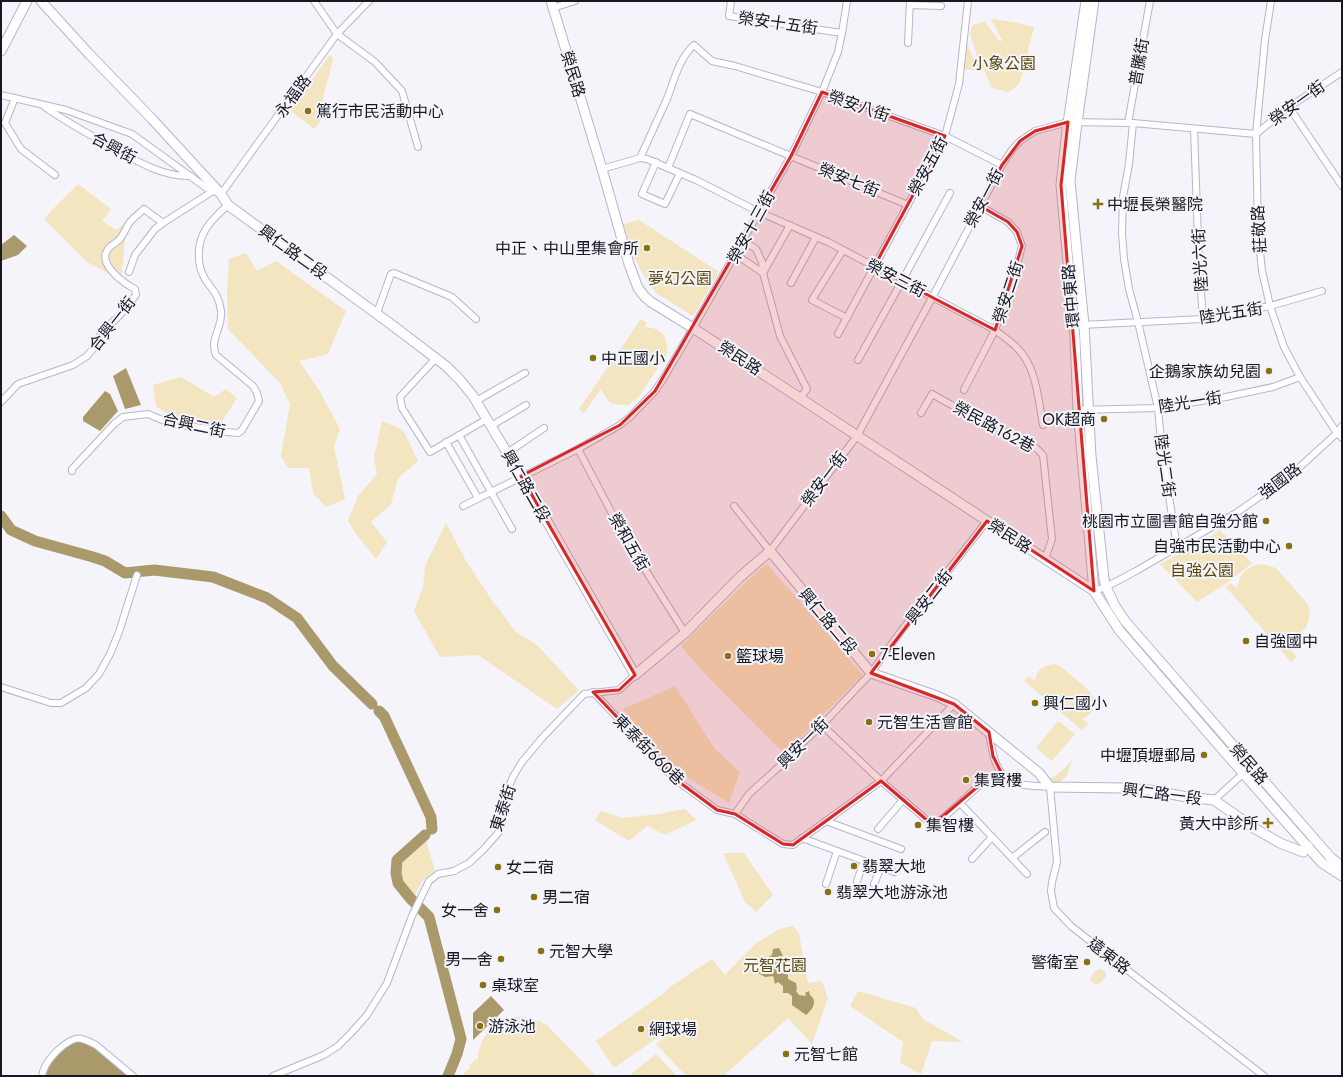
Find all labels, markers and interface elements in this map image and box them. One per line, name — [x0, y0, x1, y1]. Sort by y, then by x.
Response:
street label: 榮安十五街 — [737, 6, 819, 40]
street label: 普騰街 — [1124, 36, 1154, 88]
street label: 榮民路 — [555, 48, 591, 100]
park label: 小象公園 — [972, 52, 1036, 75]
street label: 永福路 — [270, 70, 316, 122]
street label: 榮安一街 — [1264, 75, 1330, 131]
street label: 榮安八街 — [825, 85, 893, 127]
place label: 篤行市民活動中心 — [316, 100, 444, 123]
marker: 篤行市民活動中心 — [303, 106, 313, 116]
street label: 合興街 — [87, 127, 141, 169]
street label: 榮安五街 — [903, 132, 953, 200]
street label: 榮安七街 — [815, 157, 883, 203]
street label: 榮安一街 — [959, 164, 1009, 232]
street label: 榮安十三街 — [722, 186, 780, 268]
place label: 中壢長榮醫院 — [1107, 193, 1203, 216]
marker: 中壢長榮醫院 — [1092, 198, 1104, 210]
street label: 莊敬路 — [1246, 204, 1272, 254]
street label: 興仁路二段 — [254, 219, 332, 285]
street label: 陸光六街 — [1187, 227, 1213, 293]
place label: 中正、中山里集會所 — [495, 237, 639, 260]
marker: 中正、中山里集會所 — [642, 243, 652, 253]
street label: 榮安三街 — [862, 253, 930, 303]
street label: 榮安二街 — [987, 258, 1029, 326]
street label: 環中東路 — [1057, 263, 1085, 329]
park label: 夢幻公園 — [648, 267, 712, 290]
street label: 合興一街 — [83, 292, 141, 356]
street label: 陸光五街 — [1198, 297, 1264, 329]
street label: 榮民路 — [714, 335, 766, 381]
place label: 中正國小 — [601, 347, 665, 370]
marker: 中正國小 — [588, 353, 598, 363]
place label: 企鵝家族幼兒園 — [1149, 360, 1261, 383]
marker: 企鵝家族幼兒園 — [1264, 366, 1274, 376]
street label: 陸光一街 — [1157, 386, 1223, 418]
street label: 榮民路162巷 — [949, 396, 1039, 458]
street label: 合興二街 — [160, 407, 228, 443]
place label: OK超商 — [1042, 408, 1096, 431]
marker: OK超商 — [1099, 414, 1109, 424]
street label: 陸光二街 — [1149, 433, 1181, 499]
street label: 興仁路二段 — [496, 446, 556, 526]
street label: 榮安一街 — [796, 447, 852, 511]
street label: 強國路 — [1254, 457, 1306, 505]
street label: 榮和五街 — [603, 509, 655, 575]
place label: 桃園市立圖書館自強分館 — [1082, 510, 1258, 533]
street label: 榮民路 — [984, 513, 1036, 559]
marker: 桃園市立圖書館自強分館 — [1261, 516, 1271, 526]
place label: 自強市民活動中心 — [1153, 535, 1281, 558]
marker: 自強市民活動中心 — [1284, 541, 1294, 551]
park label: 自強公園 — [1170, 559, 1234, 582]
street label: 興安二街 — [900, 565, 958, 629]
street label: 興仁路二段 — [793, 583, 863, 659]
place label: 自強國中 — [1254, 630, 1318, 653]
marker: 自強國中 — [1241, 636, 1251, 646]
place label: 7-Eleven — [880, 643, 936, 666]
place label: 籃球場 — [736, 645, 784, 668]
marker: 7-Eleven — [867, 649, 877, 659]
marker: 籃球場 — [723, 651, 733, 661]
place label: 興仁國小 — [1043, 692, 1107, 715]
marker: 興仁國小 — [1030, 698, 1040, 708]
street label: 東泰街660巷 — [608, 709, 690, 791]
place label: 元智生活會館 — [877, 711, 973, 734]
street label: 興安一街 — [772, 712, 834, 774]
marker: 元智生活會館 — [864, 717, 874, 727]
street label: 榮民路 — [1225, 738, 1273, 790]
place label: 中壢頂壢郵局 — [1100, 744, 1196, 767]
marker: 中壢頂壢郵局 — [1199, 750, 1209, 760]
place label: 集賢樓 — [974, 769, 1022, 792]
marker: 集賢樓 — [961, 775, 971, 785]
street label: 興仁路一段 — [1121, 778, 1203, 810]
street label: 東泰街 — [485, 782, 521, 834]
place label: 黃大中診所 — [1179, 812, 1259, 835]
place label: 集智樓 — [926, 814, 974, 837]
marker: 黃大中診所 — [1262, 817, 1274, 829]
marker: 集智樓 — [913, 820, 923, 830]
place label: 翡翠大地 — [862, 855, 926, 878]
place label: 女二宿 — [506, 856, 554, 879]
marker: 翡翠大地 — [849, 861, 859, 871]
marker: 女二宿 — [493, 862, 503, 872]
place label: 翡翠大地游泳池 — [836, 881, 948, 904]
place label: 男二宿 — [542, 886, 590, 909]
marker: 翡翠大地游泳池 — [823, 887, 833, 897]
marker: 男二宿 — [529, 892, 539, 902]
place label: 女一舍 — [441, 899, 489, 922]
marker: 女一舍 — [492, 905, 502, 915]
street label: 遠東路 — [1083, 932, 1135, 980]
place label: 元智大學 — [549, 940, 613, 963]
marker: 元智大學 — [536, 946, 546, 956]
place label: 男一舍 — [445, 948, 493, 971]
place label: 警衛室 — [1031, 951, 1079, 974]
marker: 男一舍 — [496, 954, 506, 964]
park label: 元智花園 — [743, 954, 807, 977]
marker: 警衛室 — [1082, 957, 1092, 967]
place label: 桌球室 — [491, 974, 539, 997]
marker: 桌球室 — [478, 980, 488, 990]
place label: 游泳池 — [488, 1015, 536, 1038]
place label: 網球場 — [649, 1018, 697, 1041]
marker: 游泳池 — [475, 1021, 485, 1031]
marker: 網球場 — [636, 1024, 646, 1034]
place label: 元智七館 — [794, 1043, 858, 1066]
marker: 元智七館 — [781, 1049, 791, 1059]

